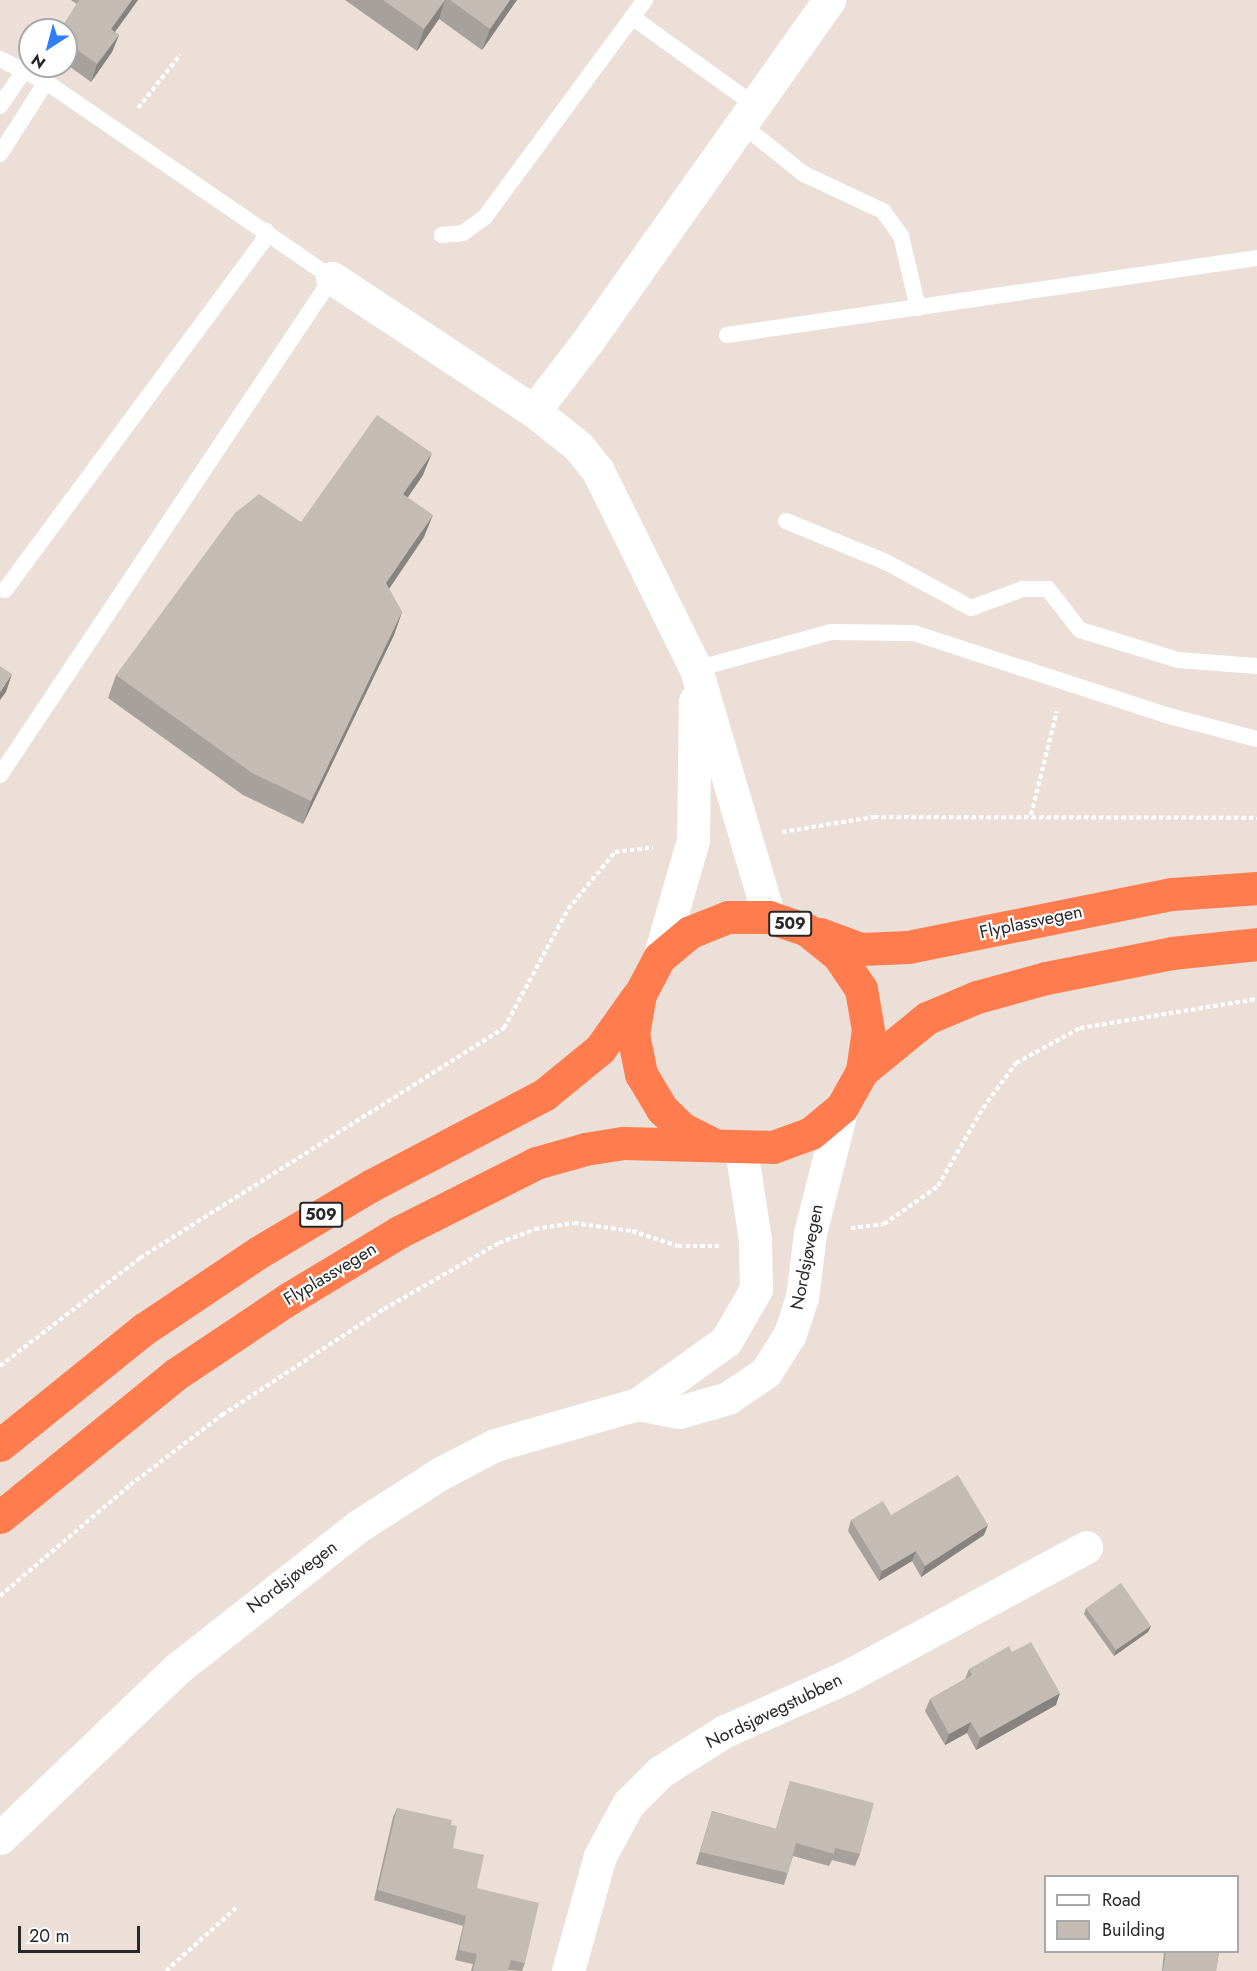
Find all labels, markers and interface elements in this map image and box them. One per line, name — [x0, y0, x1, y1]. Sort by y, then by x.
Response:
north arrow — [18, 18, 78, 78]
text: N — [26, 48, 50, 74]
street label: Flyplassvegen — [978, 901, 1084, 943]
road number: 509 — [768, 911, 812, 937]
road number: 509 — [298, 1202, 344, 1228]
street label: Nordsjøvegen — [786, 1202, 828, 1312]
street label: Flyplassvegen — [280, 1238, 380, 1310]
street label: Nordsjøvegen — [243, 1536, 341, 1618]
street label: Nordsjøvegstubben — [702, 1669, 846, 1753]
legend — [1044, 1875, 1239, 1953]
text: Road — [1102, 1887, 1141, 1913]
scale bar — [21, 1914, 142, 1952]
text: Building — [1102, 1917, 1165, 1943]
text: 20 m — [29, 1923, 69, 1949]

